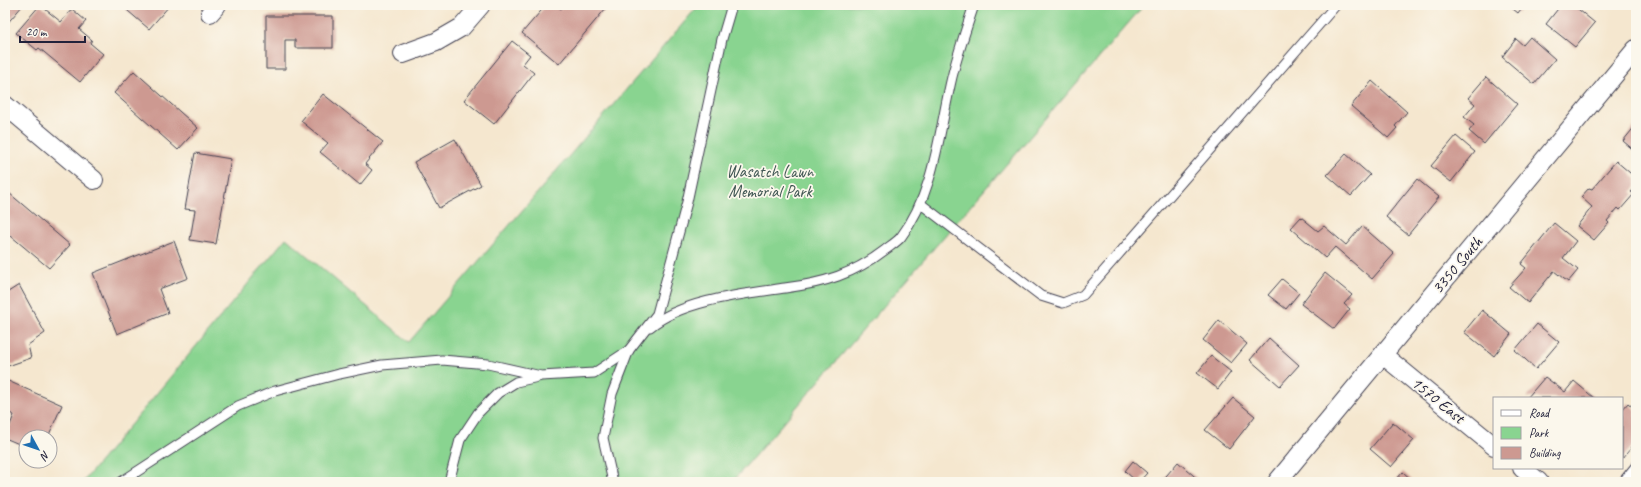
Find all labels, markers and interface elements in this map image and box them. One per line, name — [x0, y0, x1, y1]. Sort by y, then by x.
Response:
scale bar — [20, 18, 85, 44]
text: 20 m — [26, 24, 48, 40]
park label: Wasatch Lawn Memorial Park — [727, 161, 815, 202]
street label: 3350 South — [1427, 231, 1488, 298]
street label: 1570 East — [1407, 372, 1471, 429]
legend — [1493, 397, 1623, 469]
text: Road — [1529, 405, 1551, 421]
text: Park — [1529, 425, 1550, 441]
north arrow — [18, 429, 58, 469]
text: Building — [1529, 445, 1561, 461]
text: N — [37, 448, 53, 464]

